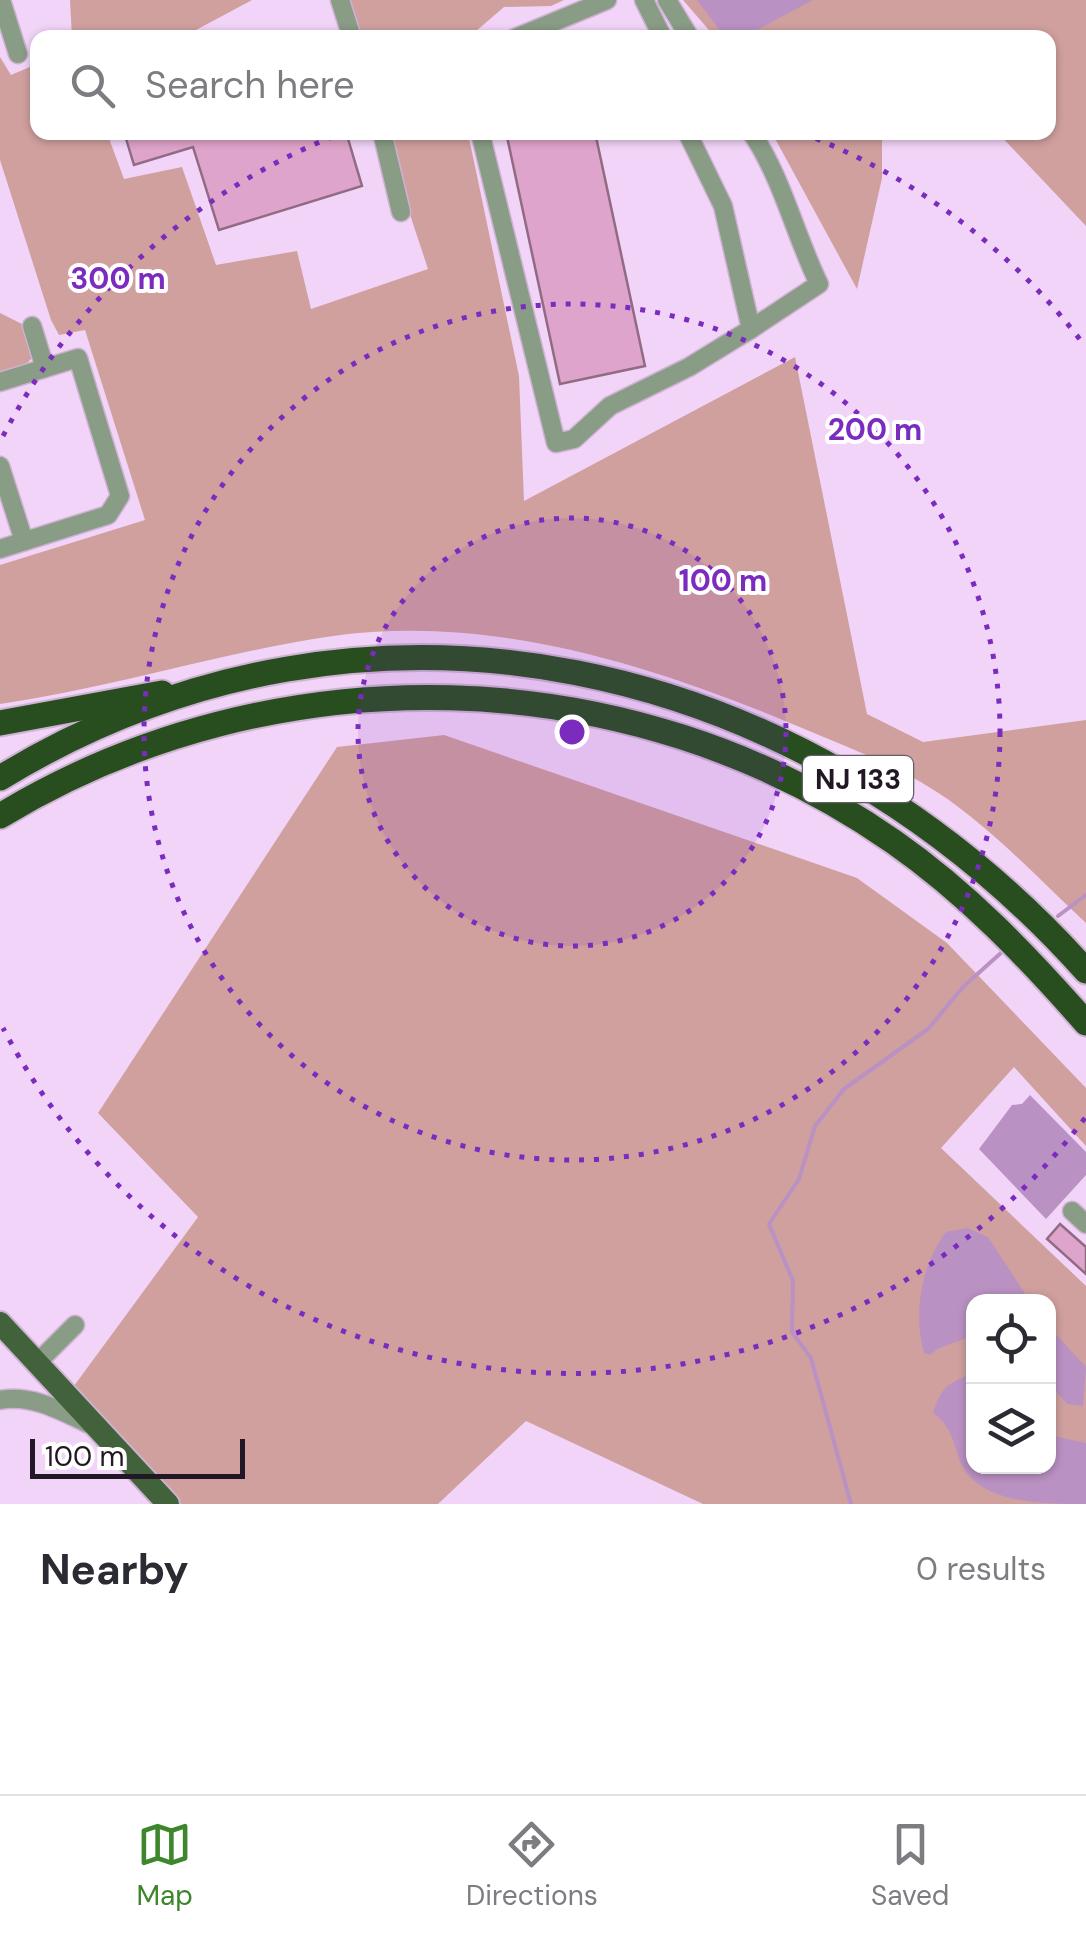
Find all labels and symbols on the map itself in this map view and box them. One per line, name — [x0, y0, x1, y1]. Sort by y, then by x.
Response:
text: 300 m — [70, 259, 166, 298]
text: 200 m — [828, 410, 922, 449]
text: 100 m — [679, 561, 767, 600]
centre of rings — [554, 714, 590, 750]
road number: NJ 133 — [803, 756, 913, 802]
scale bar — [30, 1434, 245, 1478]

